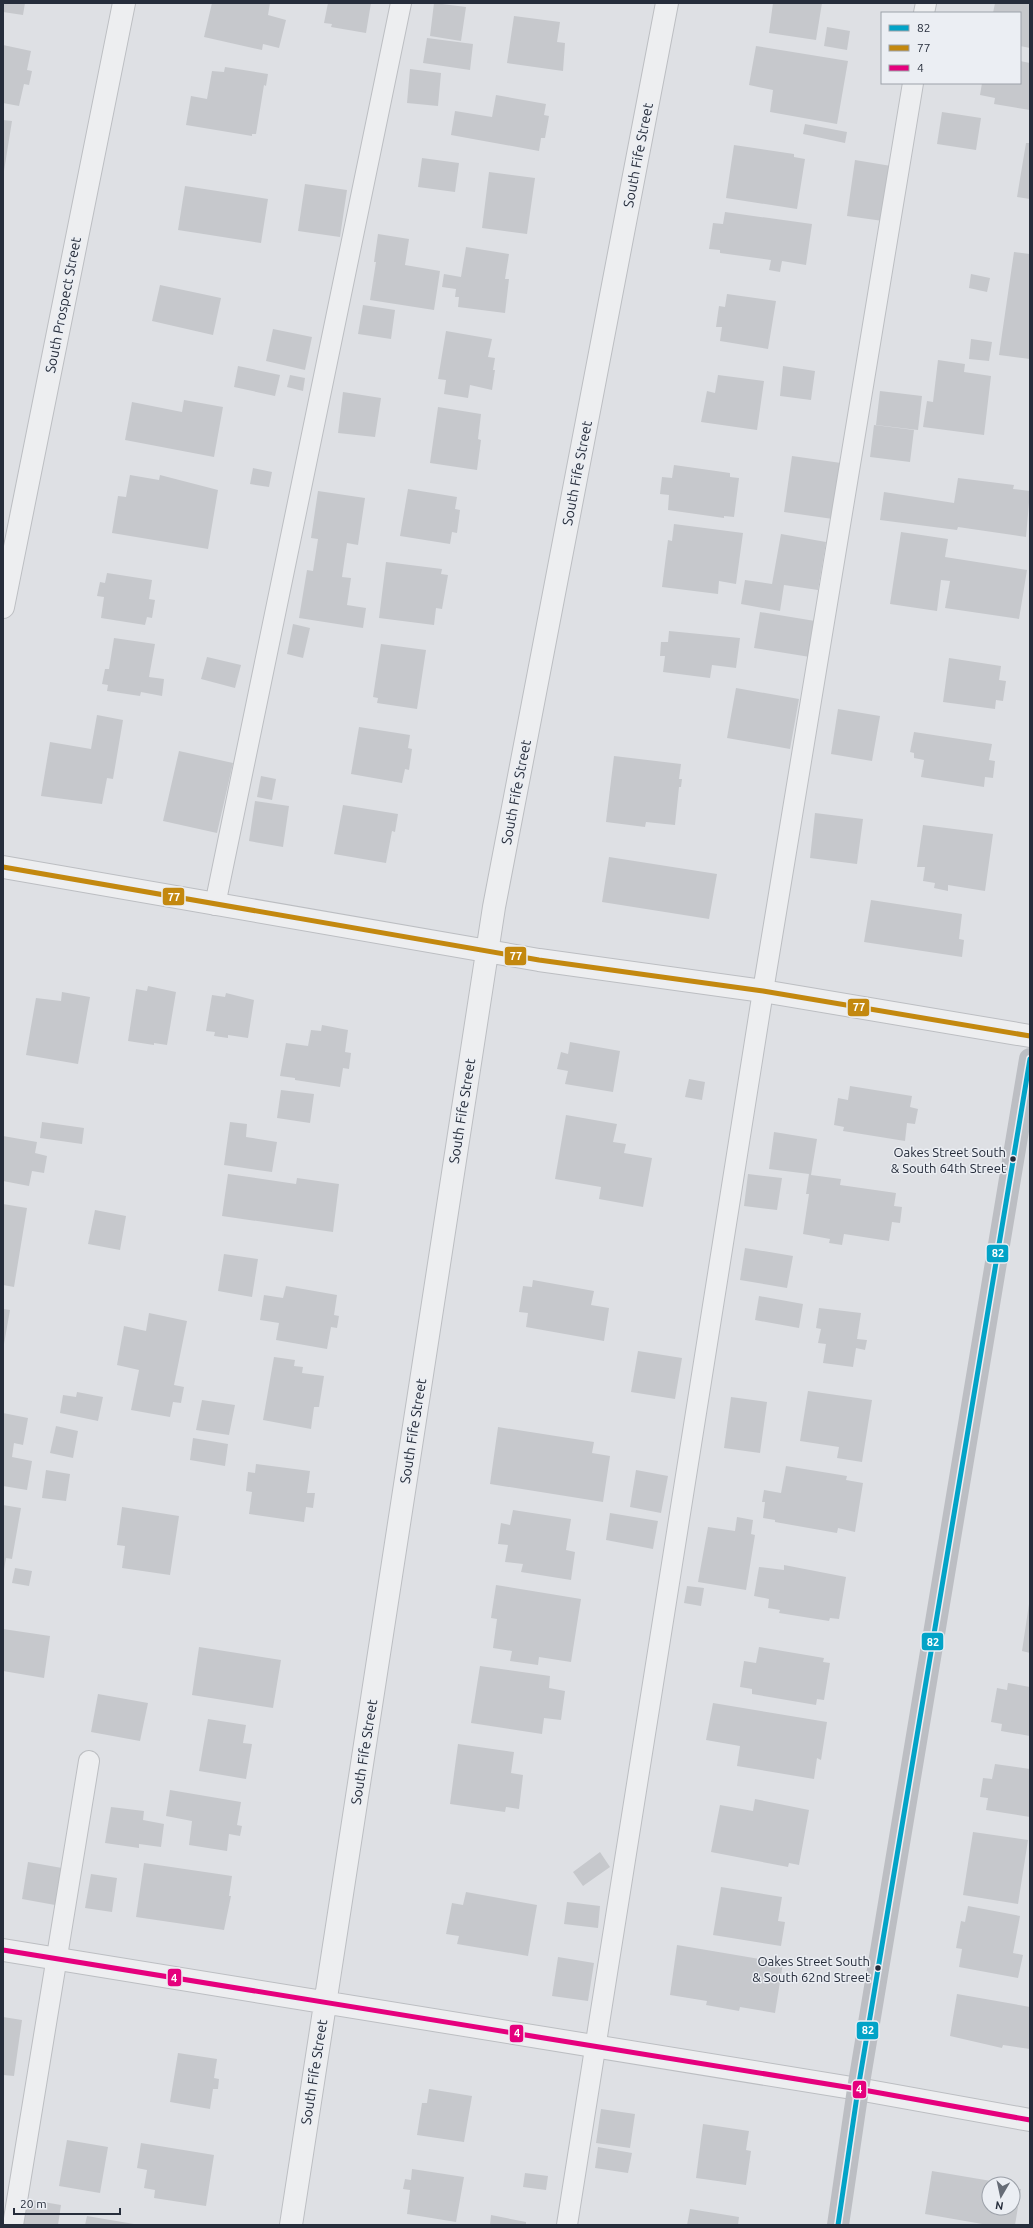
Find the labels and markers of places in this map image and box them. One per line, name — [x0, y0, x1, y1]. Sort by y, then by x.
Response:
place label: Oakes Street South & South 64th Street — [891, 1145, 1006, 1175]
marker: Oakes Street South & South 64th Street — [1008, 1154, 1018, 1164]
place label: Oakes Street South & South 62nd Street — [752, 1954, 870, 1984]
marker: Oakes Street South & South 62nd Street — [873, 1963, 883, 1973]

